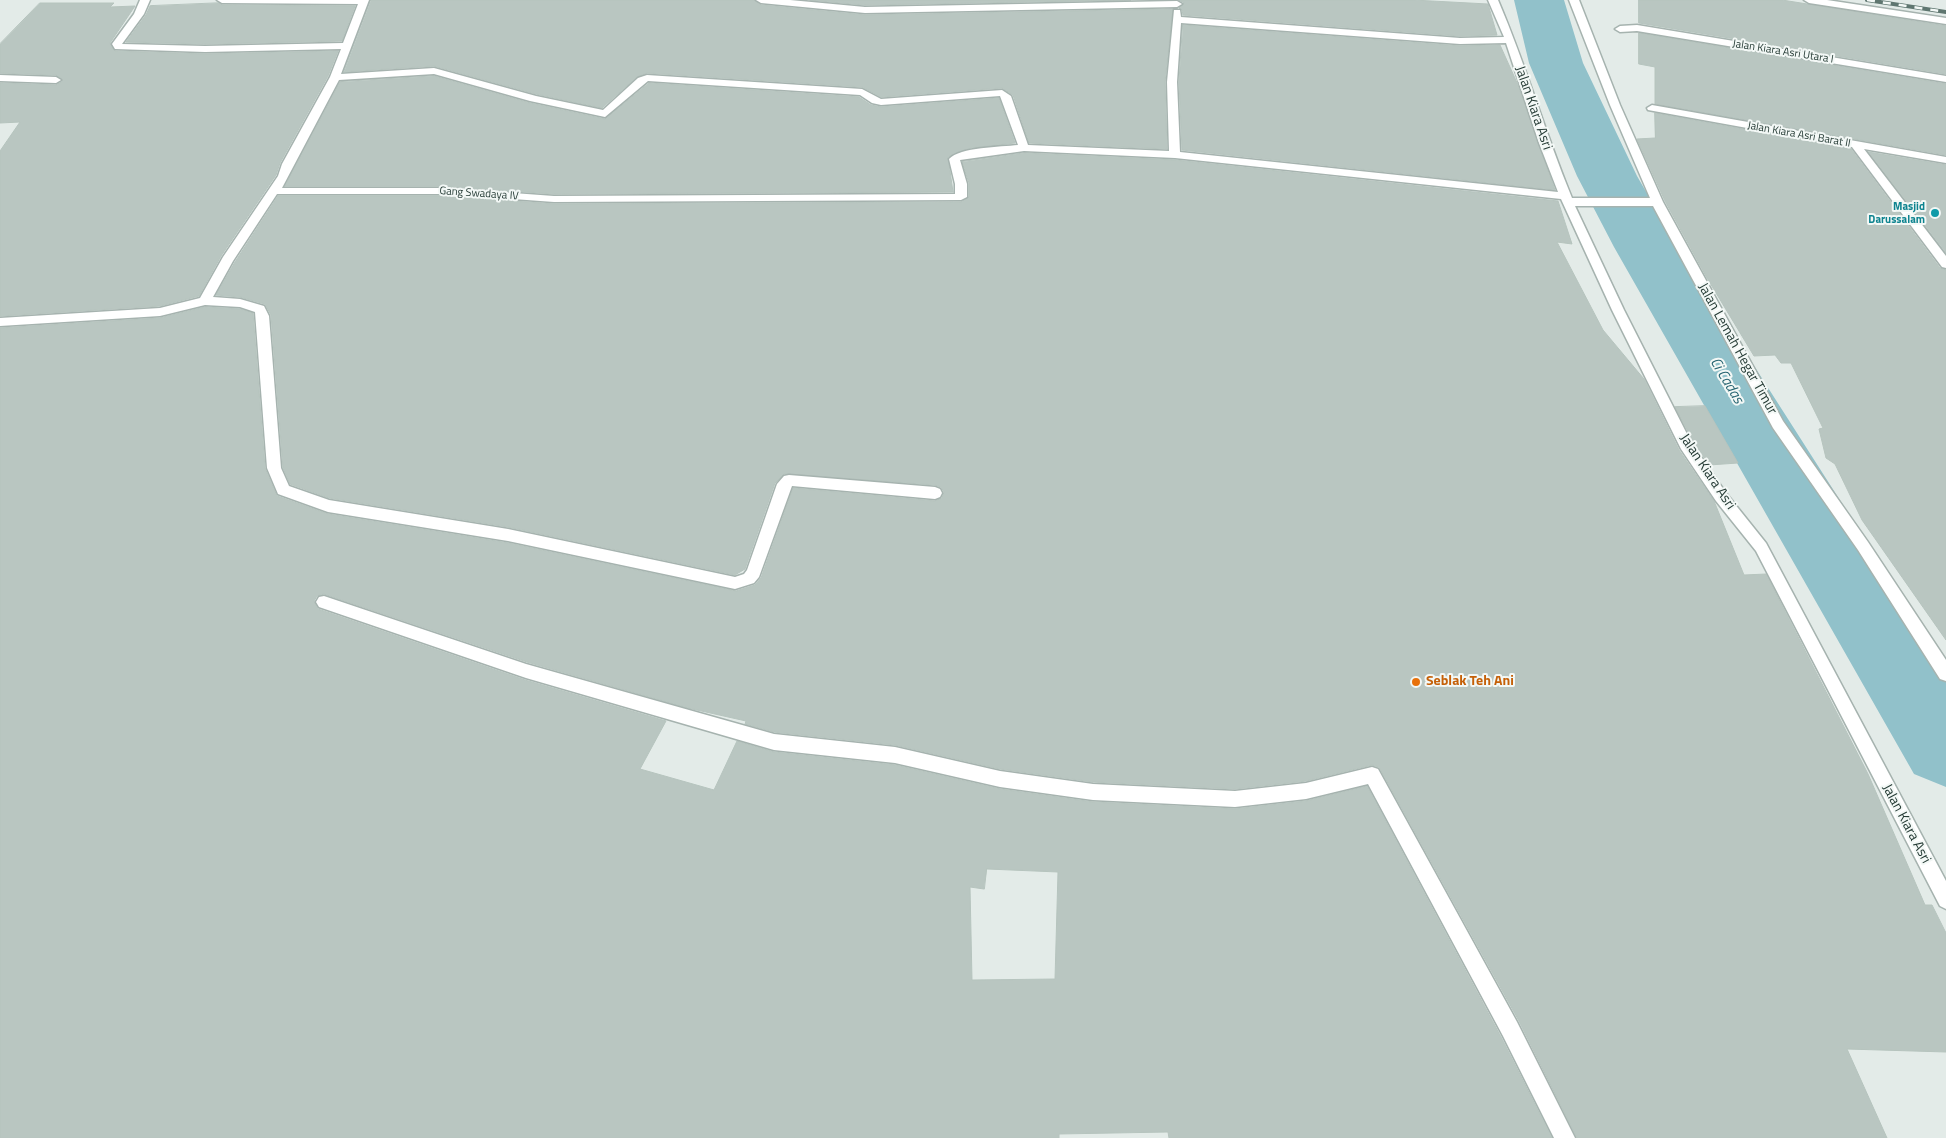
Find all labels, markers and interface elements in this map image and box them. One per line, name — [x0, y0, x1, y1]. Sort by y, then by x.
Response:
street label: Jalan Kiara Asri Utara I — [1732, 37, 1834, 67]
street label: Jalan Kiara Asri — [1511, 64, 1555, 152]
street label: Jalan Kiara Asri Barat II — [1746, 119, 1852, 151]
street label: Gang Swadaya IV — [439, 185, 519, 203]
place label: Masjid Darussalam — [1868, 200, 1925, 226]
marker: Masjid Darussalam — [1929, 207, 1941, 219]
street label: Jalan Lemah Hegar Timur — [1694, 280, 1780, 418]
water label: Ci Cadas — [1705, 355, 1747, 407]
street label: Jalan Kiara Asri — [1676, 431, 1738, 513]
place label: Seblak Teh Ani — [1426, 674, 1514, 690]
marker: Seblak Teh Ani — [1410, 676, 1422, 688]
street label: Jalan Kiara Asri — [1878, 781, 1934, 867]

